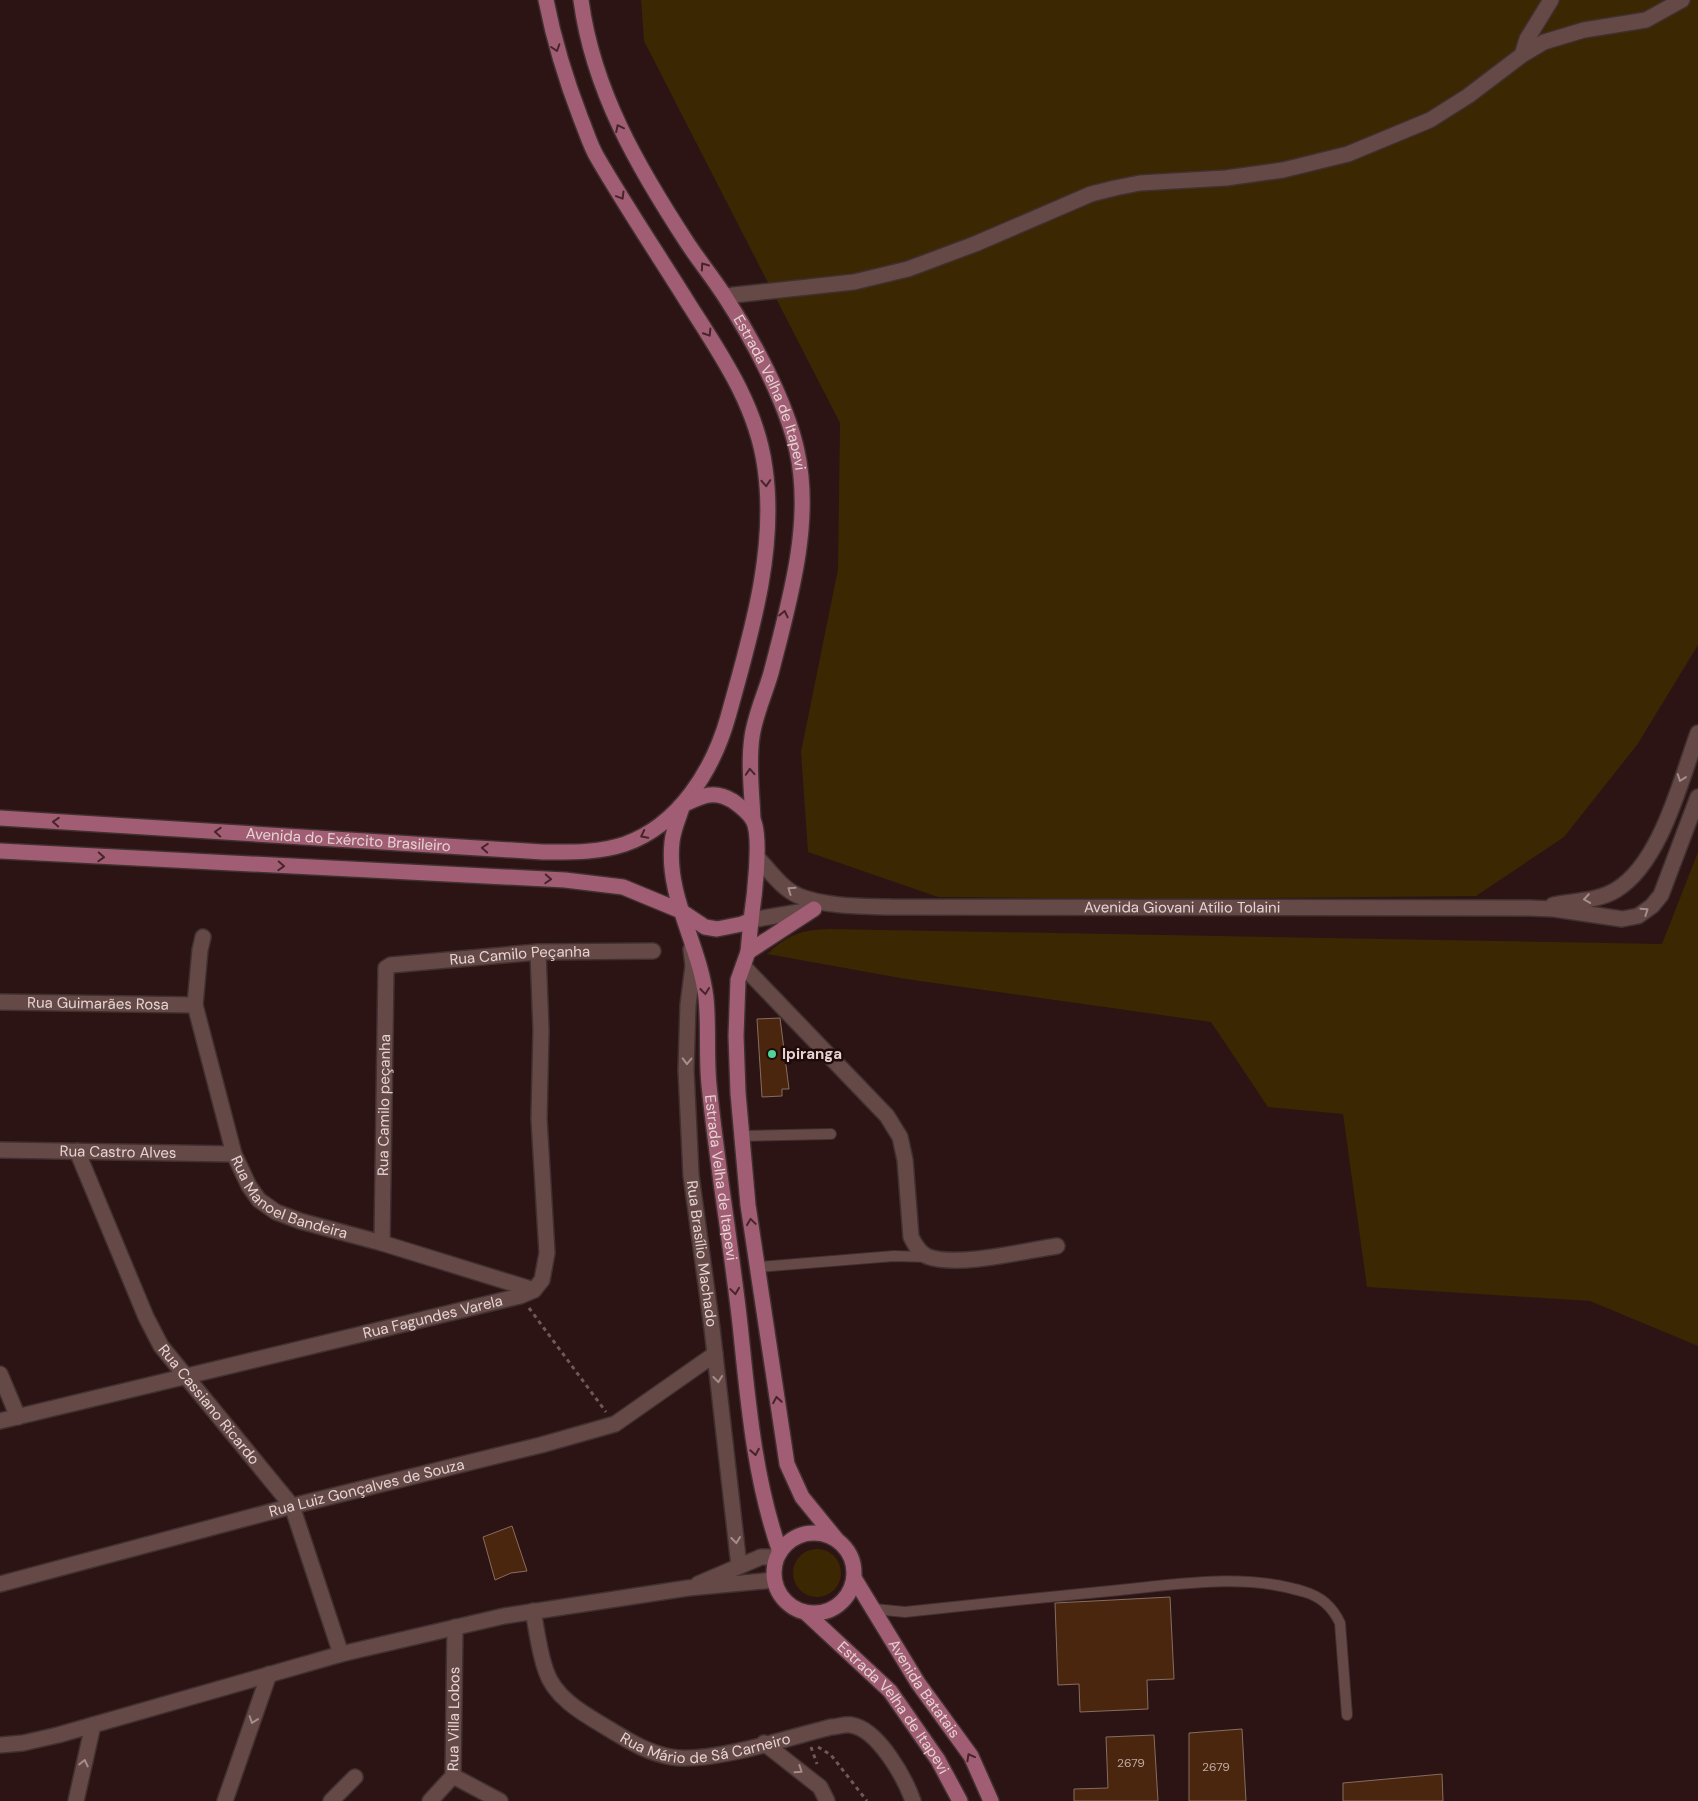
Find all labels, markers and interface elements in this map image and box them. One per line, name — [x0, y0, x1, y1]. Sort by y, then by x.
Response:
one-way arrow — [551, 43, 561, 51]
one-way arrow — [615, 124, 626, 133]
one-way arrow — [615, 190, 624, 199]
one-way arrow — [701, 263, 710, 272]
street label: Estrada Velha de Itapevi — [729, 311, 810, 471]
one-way arrow — [701, 328, 711, 337]
one-way arrow — [761, 479, 772, 487]
one-way arrow — [778, 609, 789, 618]
one-way arrow — [745, 768, 756, 776]
one-way arrow — [1677, 774, 1687, 782]
one-way arrow — [51, 817, 59, 828]
street label: Avenida do Exército Brasileiro — [245, 823, 451, 856]
one-way arrow — [214, 826, 222, 837]
one-way arrow — [640, 828, 649, 839]
one-way arrow — [480, 843, 488, 854]
one-way arrow — [97, 852, 105, 863]
one-way arrow — [277, 860, 285, 871]
one-way arrow — [544, 873, 552, 884]
one-way arrow — [787, 887, 797, 896]
one-way arrow — [1582, 894, 1591, 904]
street label: Avenida Giovani Atílio Tolaini — [1084, 897, 1280, 918]
one-way arrow — [1640, 908, 1649, 917]
street label: Rua Camilo Peçanha — [449, 942, 590, 970]
one-way arrow — [699, 987, 710, 995]
street label: Rua Guimarães Rosa — [27, 992, 169, 1015]
street label: Rua Camilo peçanha — [373, 1034, 395, 1176]
place label: Ipiranga — [782, 1044, 842, 1064]
marker: Ipiranga — [766, 1048, 778, 1060]
one-way arrow — [681, 1057, 692, 1065]
street label: Estrada Velha de Itapevi — [700, 1094, 742, 1262]
street label: Rua Castro Alves — [59, 1141, 177, 1163]
street label: Rua Manoel Bandeira — [226, 1152, 350, 1243]
street label: Rua Brasílio Machado — [682, 1179, 722, 1328]
one-way arrow — [746, 1218, 757, 1226]
one-way arrow — [730, 1287, 740, 1295]
street label: Rua Fagundes Varela — [361, 1291, 505, 1343]
street label: Rua Cassiano Ricardo — [154, 1340, 264, 1469]
one-way arrow — [712, 1375, 723, 1383]
one-way arrow — [772, 1396, 783, 1404]
one-way arrow — [749, 1448, 759, 1457]
street label: Rua Luiz Gonçalves de Souza — [267, 1454, 466, 1522]
one-way arrow — [730, 1537, 741, 1545]
street label: Avenida Batatais — [884, 1636, 965, 1742]
street label: Estrada Velha de Itapevi — [833, 1637, 954, 1778]
street label: Rua Villa Lobos — [443, 1667, 464, 1771]
one-way arrow — [249, 1716, 259, 1724]
street label: Rua Mário de Sá Carneiro — [619, 1723, 793, 1745]
text: Rua Mário de Sá Carneiro — [617, 1728, 793, 1768]
one-way arrow — [966, 1753, 976, 1762]
house number: 2679 — [1117, 1755, 1145, 1771]
one-way arrow — [78, 1759, 89, 1767]
house number: 2679 — [1202, 1759, 1230, 1775]
one-way arrow — [793, 1764, 802, 1773]

